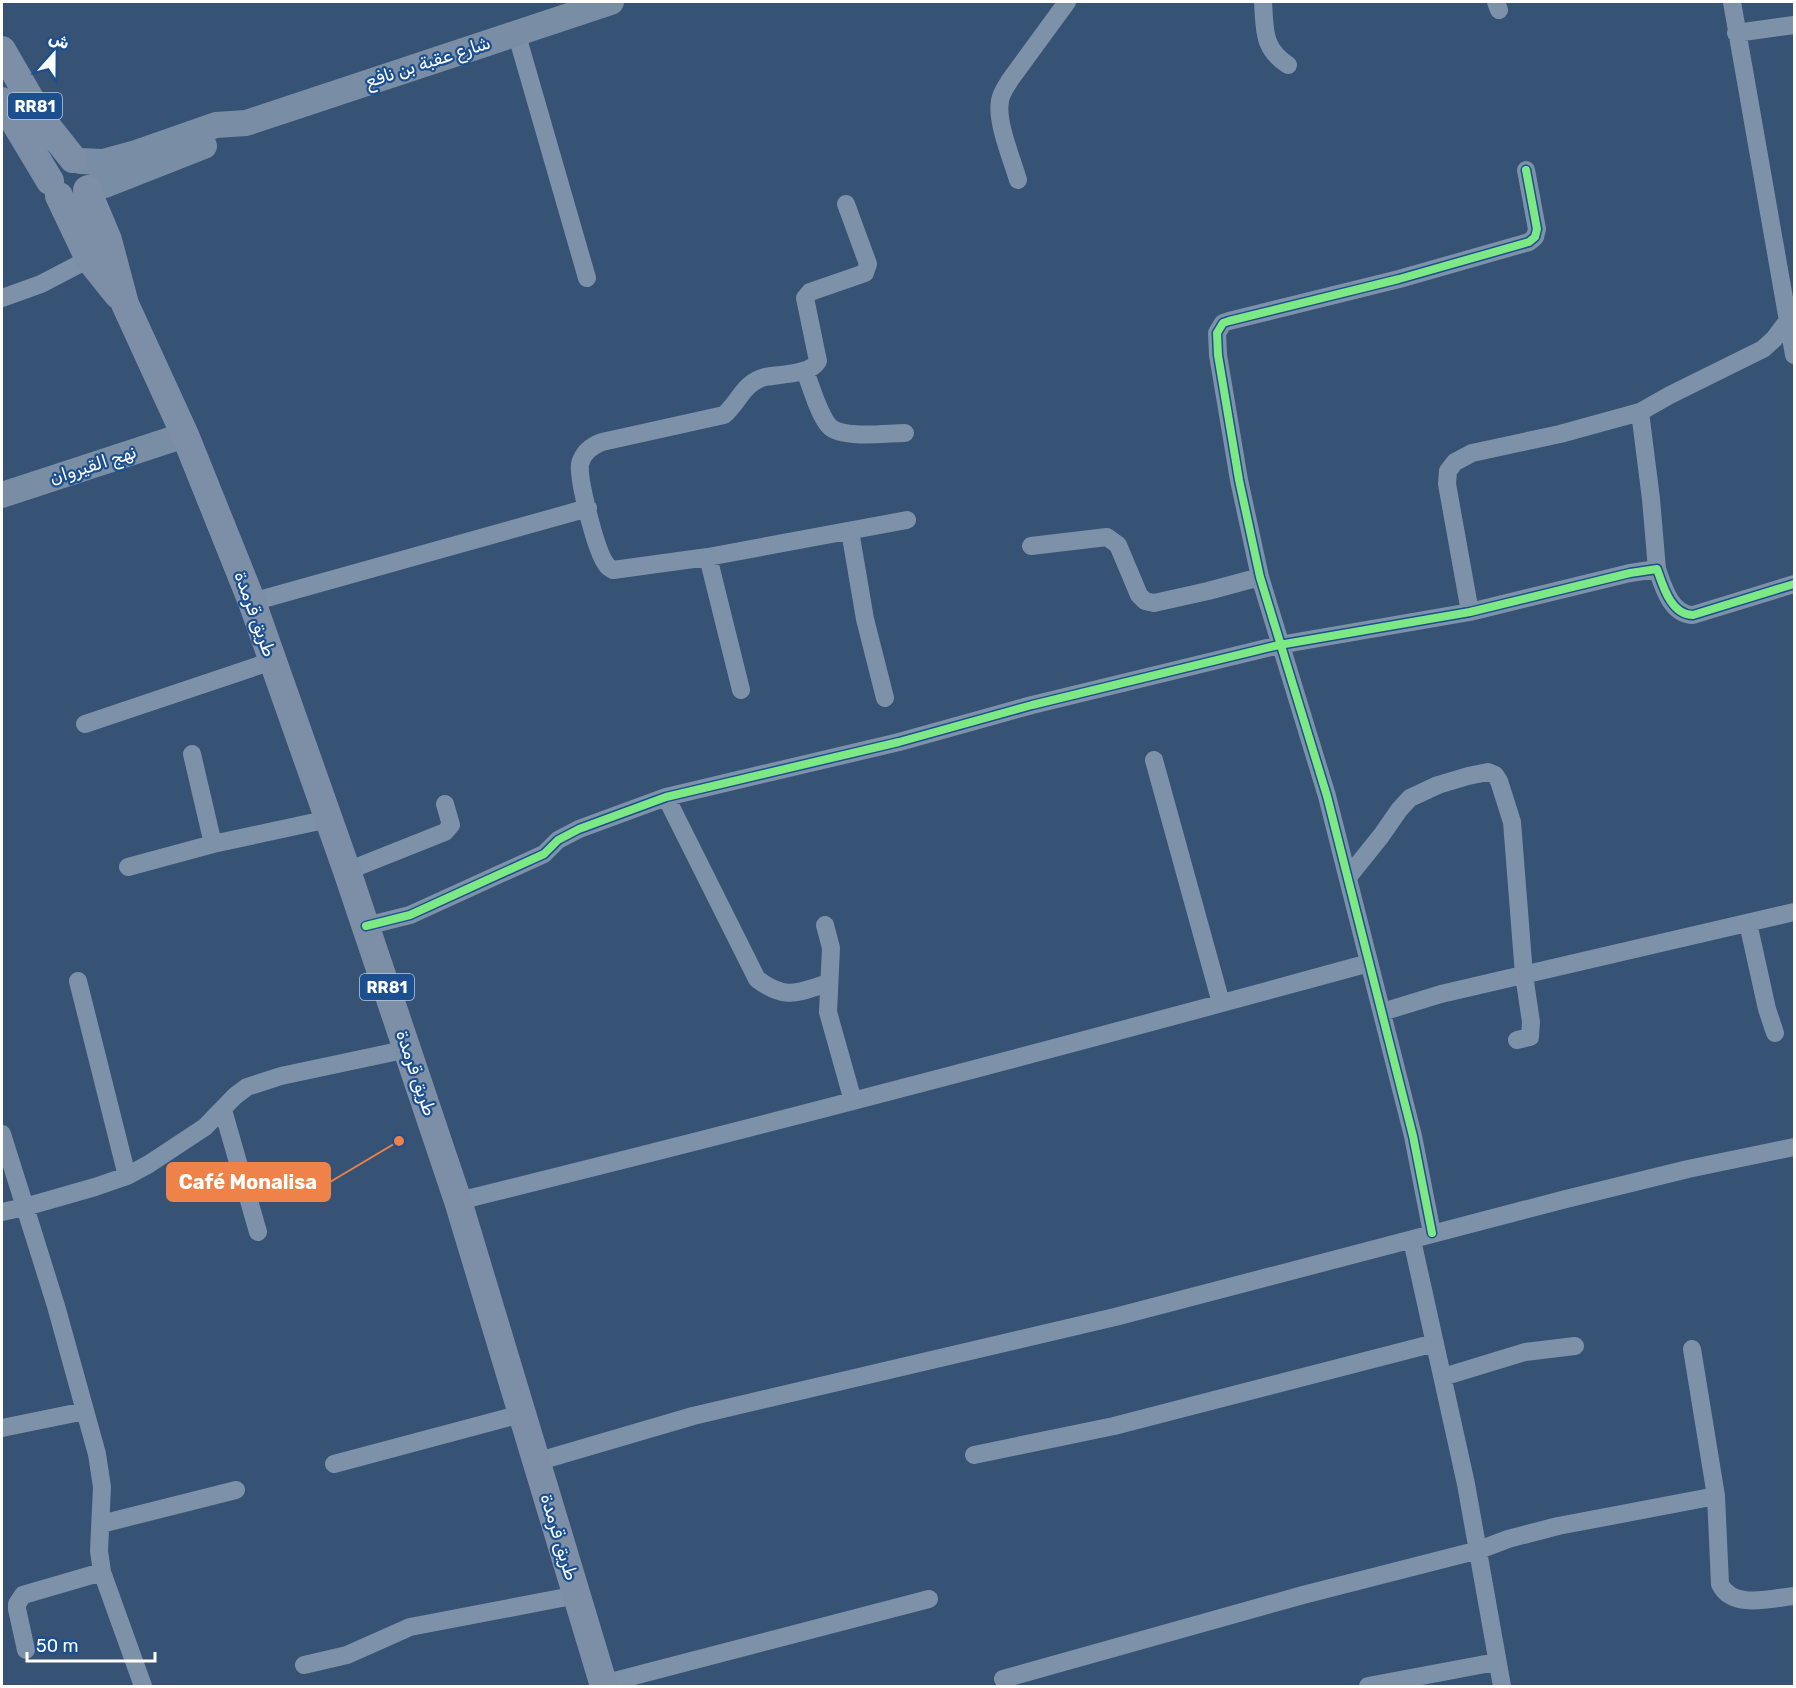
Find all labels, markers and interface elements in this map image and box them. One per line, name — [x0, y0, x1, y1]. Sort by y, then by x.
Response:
north arrow — [24, 24, 84, 84]
text: ش — [46, 28, 72, 53]
street label: شارع عقبة بن نافع — [363, 31, 494, 94]
road number: RR81 — [8, 93, 62, 119]
street label: نهج القيروان — [47, 441, 140, 490]
street label: طريق قرمدة — [229, 568, 281, 660]
road number: RR81 — [360, 974, 414, 1000]
street label: طريق قرمدة — [391, 1027, 441, 1119]
callout: Café Monalisa — [167, 1163, 330, 1201]
text: Café Monalisa — [179, 1170, 317, 1194]
street label: طريق قرمدة — [535, 1491, 583, 1583]
scale bar — [27, 1625, 154, 1663]
text: 50 m — [36, 1635, 79, 1657]

